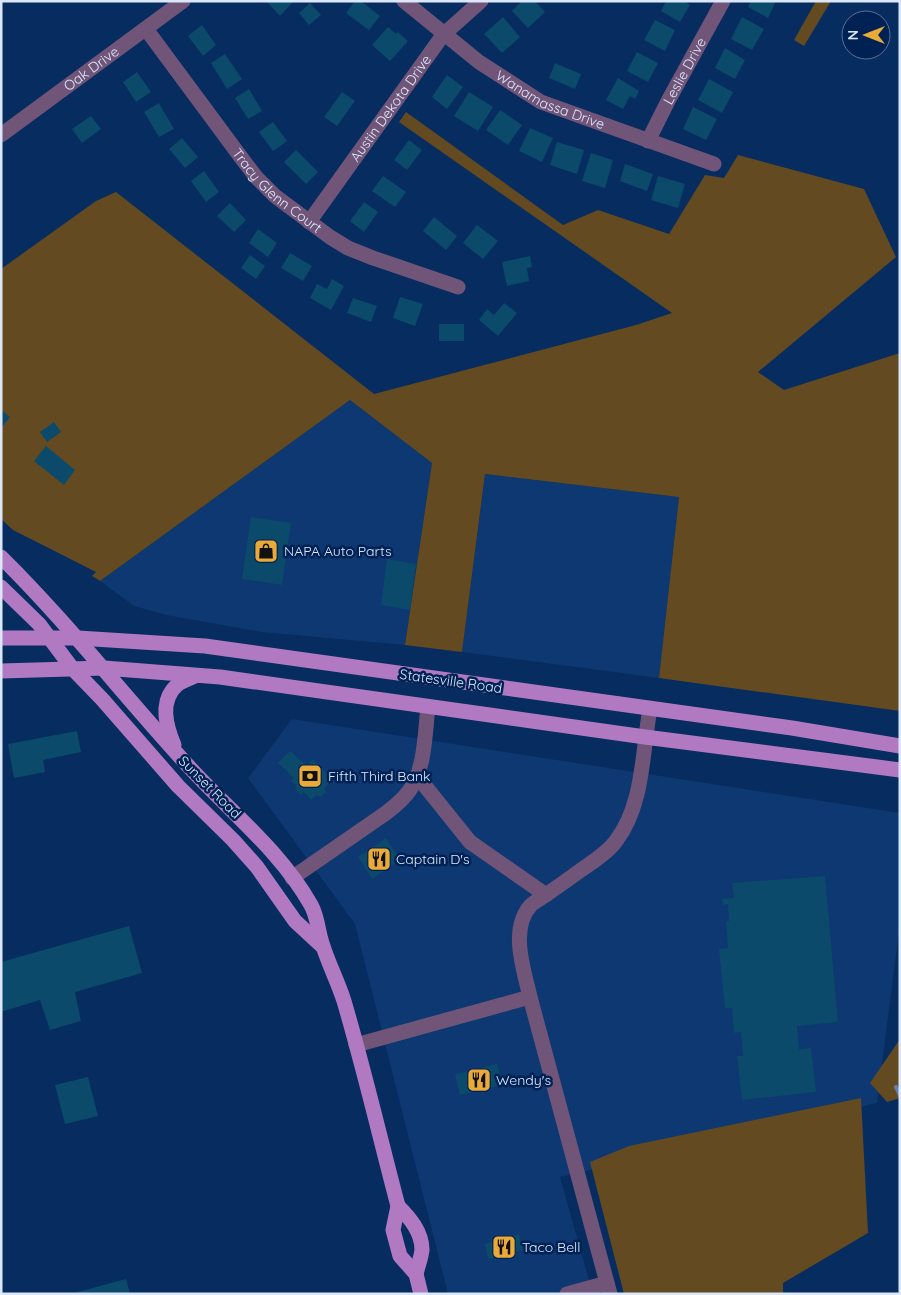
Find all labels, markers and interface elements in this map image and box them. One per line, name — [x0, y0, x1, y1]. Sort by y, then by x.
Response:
north arrow — [841, 10, 891, 60]
text: N — [844, 30, 862, 40]
street label: Leslie Drive — [659, 34, 710, 108]
street label: Oak Drive — [60, 42, 122, 95]
street label: Austin Dekota Drive — [346, 51, 435, 165]
street label: Wanamassa Drive — [492, 66, 607, 133]
street label: Tracy Glenn Court — [228, 145, 326, 237]
shop icon: NAPA Auto Parts — [253, 538, 279, 564]
place label: NAPA Auto Parts — [284, 542, 392, 560]
street label: Statesville Road — [399, 665, 503, 697]
street label: Sunset Road — [175, 752, 245, 822]
bank icon: Fifth Third Bank — [297, 763, 323, 789]
place label: Fifth Third Bank — [328, 767, 431, 785]
restaurant icon: Captain D's — [366, 846, 392, 872]
place label: Captain D's — [396, 850, 470, 868]
restaurant icon: Wendy's — [466, 1067, 492, 1093]
place label: Wendy's — [496, 1071, 551, 1089]
restaurant icon: Taco Bell — [491, 1234, 517, 1260]
place label: Taco Bell — [522, 1238, 581, 1256]

